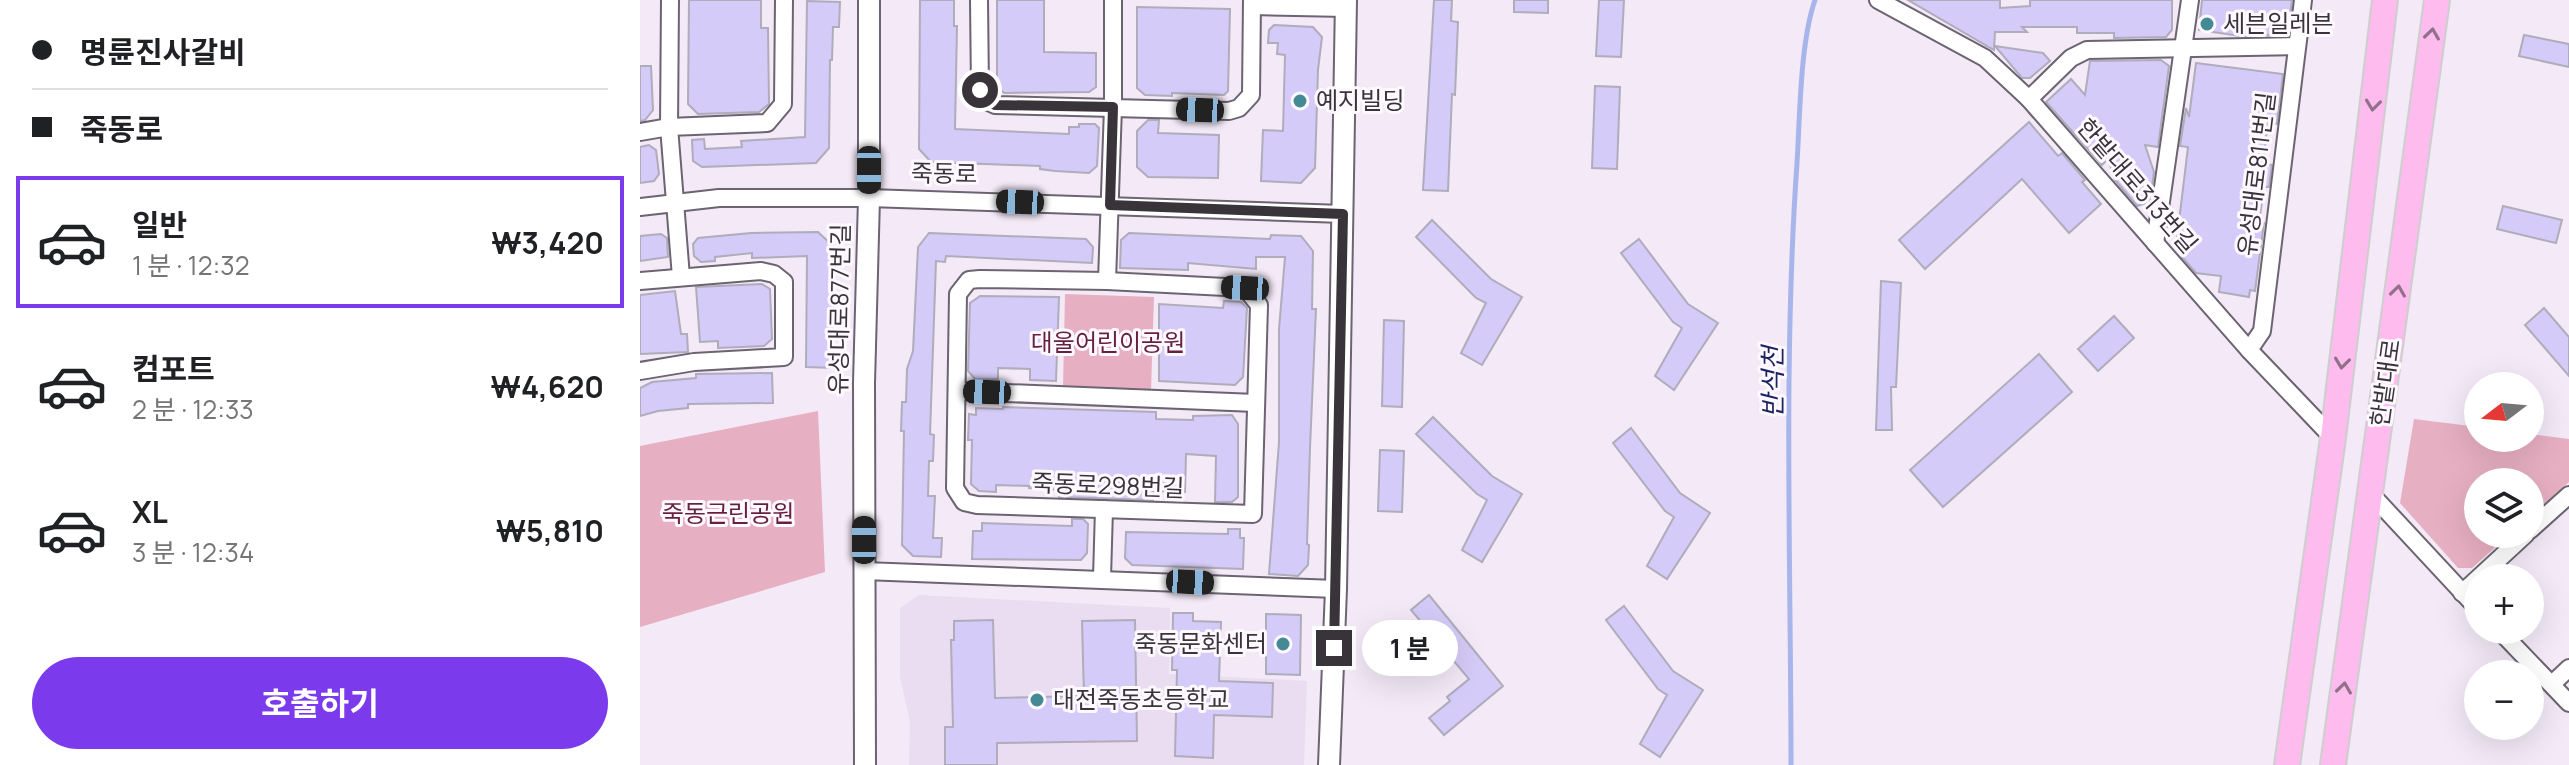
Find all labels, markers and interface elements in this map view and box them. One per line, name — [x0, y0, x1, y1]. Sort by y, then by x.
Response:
place label: 세븐일레븐 — [2223, 6, 2333, 39]
marker: 세븐일레븐 — [2198, 15, 2216, 33]
one-way arrow — [2423, 27, 2440, 41]
text: 명륜진사갈비 — [80, 31, 246, 72]
route start — [962, 72, 998, 108]
place label: 예지빌딩 — [1316, 83, 1404, 116]
street label: 유성대로811번길 — [2229, 90, 2282, 258]
marker: 예지빌딩 — [1291, 92, 1309, 110]
car — [1176, 97, 1224, 123]
one-way arrow — [2364, 99, 2381, 112]
text: 죽동로 — [80, 108, 163, 149]
street label: 한밭대로313번길 — [2070, 111, 2206, 259]
car — [857, 146, 881, 194]
street label: 죽동로 — [911, 155, 977, 190]
car — [996, 189, 1044, 215]
text: 일반 — [132, 204, 187, 245]
icon: car — [36, 206, 108, 278]
text: ₩3,420 — [491, 222, 604, 263]
street label: 유성대로877번길 — [821, 223, 856, 395]
text: 1 분 · 12:32 — [132, 247, 249, 283]
car — [1220, 275, 1270, 301]
one-way arrow — [2389, 285, 2406, 298]
park label: 대울어린이공원 — [1031, 325, 1185, 358]
street label: 한밭대로 — [2362, 337, 2407, 429]
water label: 반석천 — [1754, 343, 1790, 418]
text: 컴포트 — [132, 348, 215, 389]
icon: car — [36, 350, 108, 422]
one-way arrow — [2333, 357, 2350, 370]
text: ₩4,620 — [491, 366, 604, 407]
north arrow — [2464, 372, 2544, 452]
map controls — [2464, 372, 2544, 740]
car — [963, 379, 1011, 405]
text: 2 분 · 12:33 — [132, 391, 254, 427]
street label: 죽동로298번길 — [1031, 465, 1185, 504]
button: layers — [2464, 468, 2544, 548]
text: XL — [132, 491, 168, 532]
icon: car — [36, 494, 108, 566]
park label: 죽동근린공원 — [662, 496, 794, 529]
text: ₩5,810 — [496, 510, 604, 551]
car — [852, 516, 876, 564]
text: 3 분 · 12:34 — [132, 534, 254, 570]
button: + — [2464, 564, 2544, 644]
car — [1165, 569, 1215, 595]
callout: 1 분 — [1362, 620, 1458, 676]
place label: 죽동문화센터 — [1135, 626, 1267, 659]
route end — [1316, 630, 1352, 666]
text: 1 분 — [1390, 630, 1430, 666]
marker: 죽동문화센터 — [1274, 635, 1292, 653]
button: 호출하기 — [32, 657, 608, 749]
button: − — [2464, 660, 2544, 740]
one-way arrow — [2335, 681, 2352, 695]
place label: 대전죽동초등학교 — [1053, 682, 1230, 715]
marker: 대전죽동초등학교 — [1028, 691, 1046, 709]

